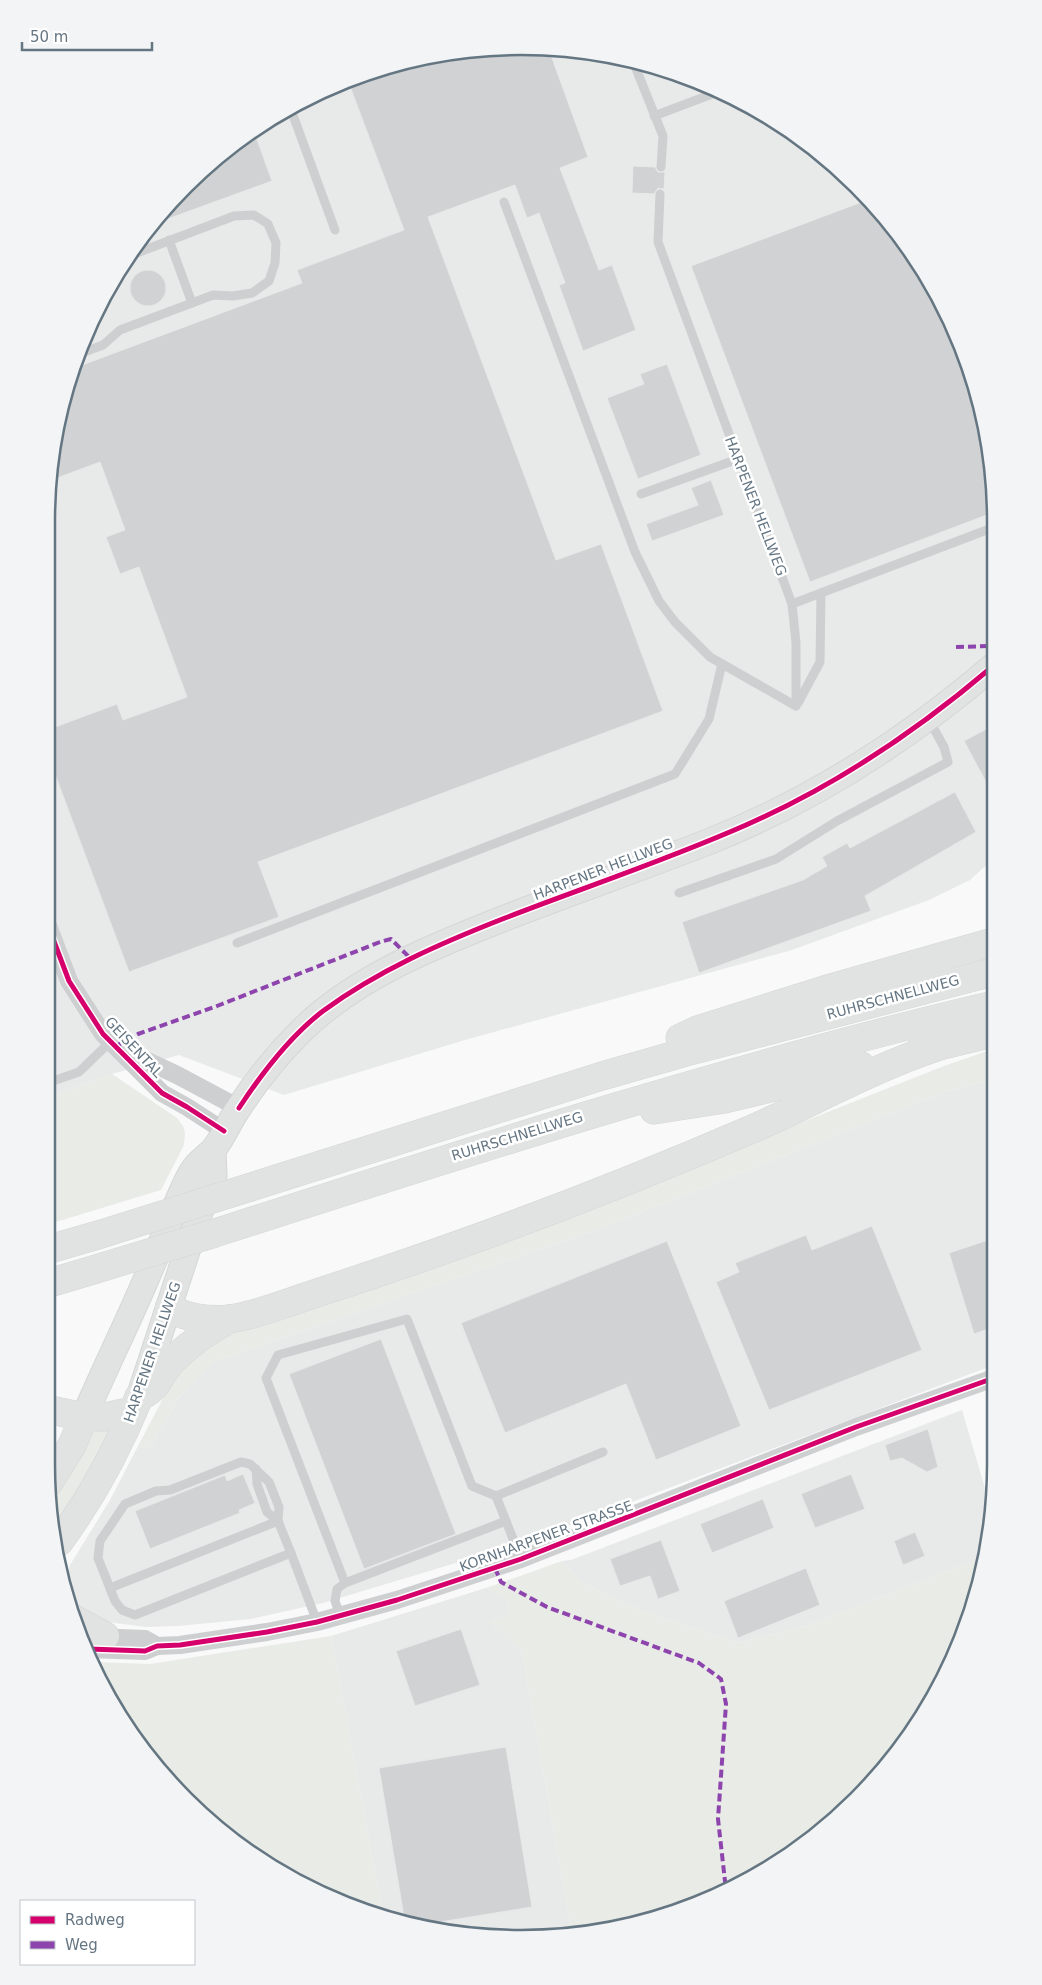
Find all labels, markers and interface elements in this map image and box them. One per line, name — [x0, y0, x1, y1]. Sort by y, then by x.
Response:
scale bar — [22, 20, 152, 52]
text: 50 m — [30, 28, 68, 46]
street label: HARPENER HELLWEG — [722, 434, 790, 578]
street label: HARPENER HELLWEG — [531, 835, 675, 903]
street label: RUHRSCHNELLWEG — [825, 972, 961, 1022]
street label: GEISENTAL — [102, 1013, 166, 1081]
street label: RUHRSCHNELLWEG — [449, 1108, 585, 1164]
street label: HARPENER HELLWEG — [120, 1280, 184, 1424]
street label: KORNHARPENER STRASSE — [457, 1497, 635, 1575]
legend — [20, 1900, 195, 1965]
text: Radweg — [65, 1911, 125, 1929]
text: Weg — [65, 1936, 98, 1954]

